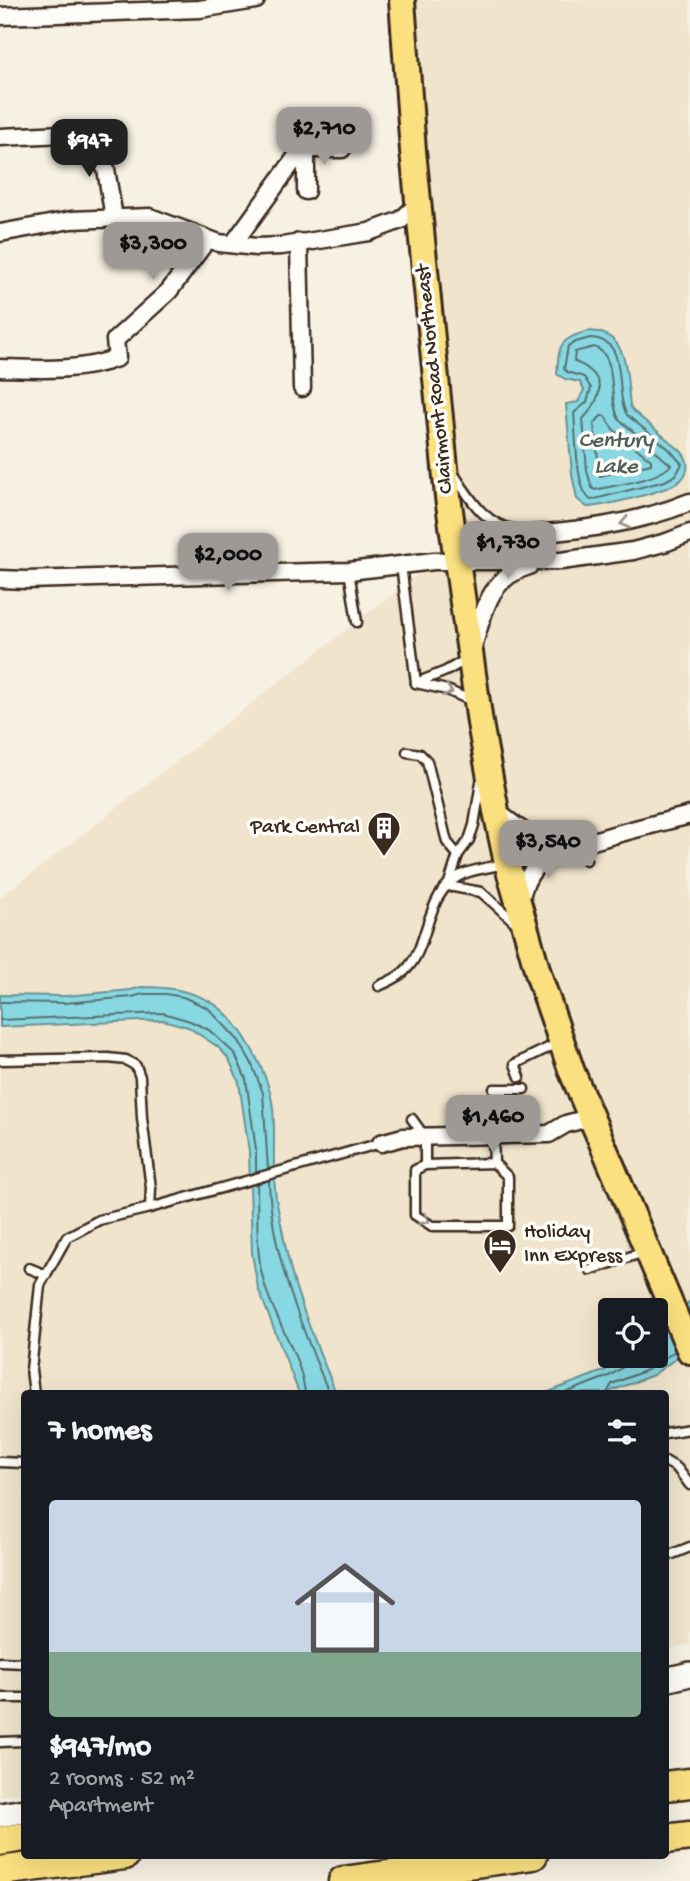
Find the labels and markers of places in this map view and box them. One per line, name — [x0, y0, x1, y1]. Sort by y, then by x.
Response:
pin: $2,710 — [267, 108, 381, 167]
pin: $947 — [48, 120, 130, 179]
pin: $3,300 — [96, 222, 210, 282]
pin: $1,730 — [451, 522, 565, 581]
pin: $2,000 — [171, 534, 285, 593]
building icon: Park Central — [365, 809, 403, 858]
place label: Park Central — [249, 816, 360, 841]
pin: $3,540 — [491, 820, 605, 880]
pin: $1,460 — [436, 1096, 550, 1155]
place label: Holiday Inn Express — [524, 1221, 623, 1270]
hotel icon: Holiday Inn Express — [481, 1226, 519, 1275]

